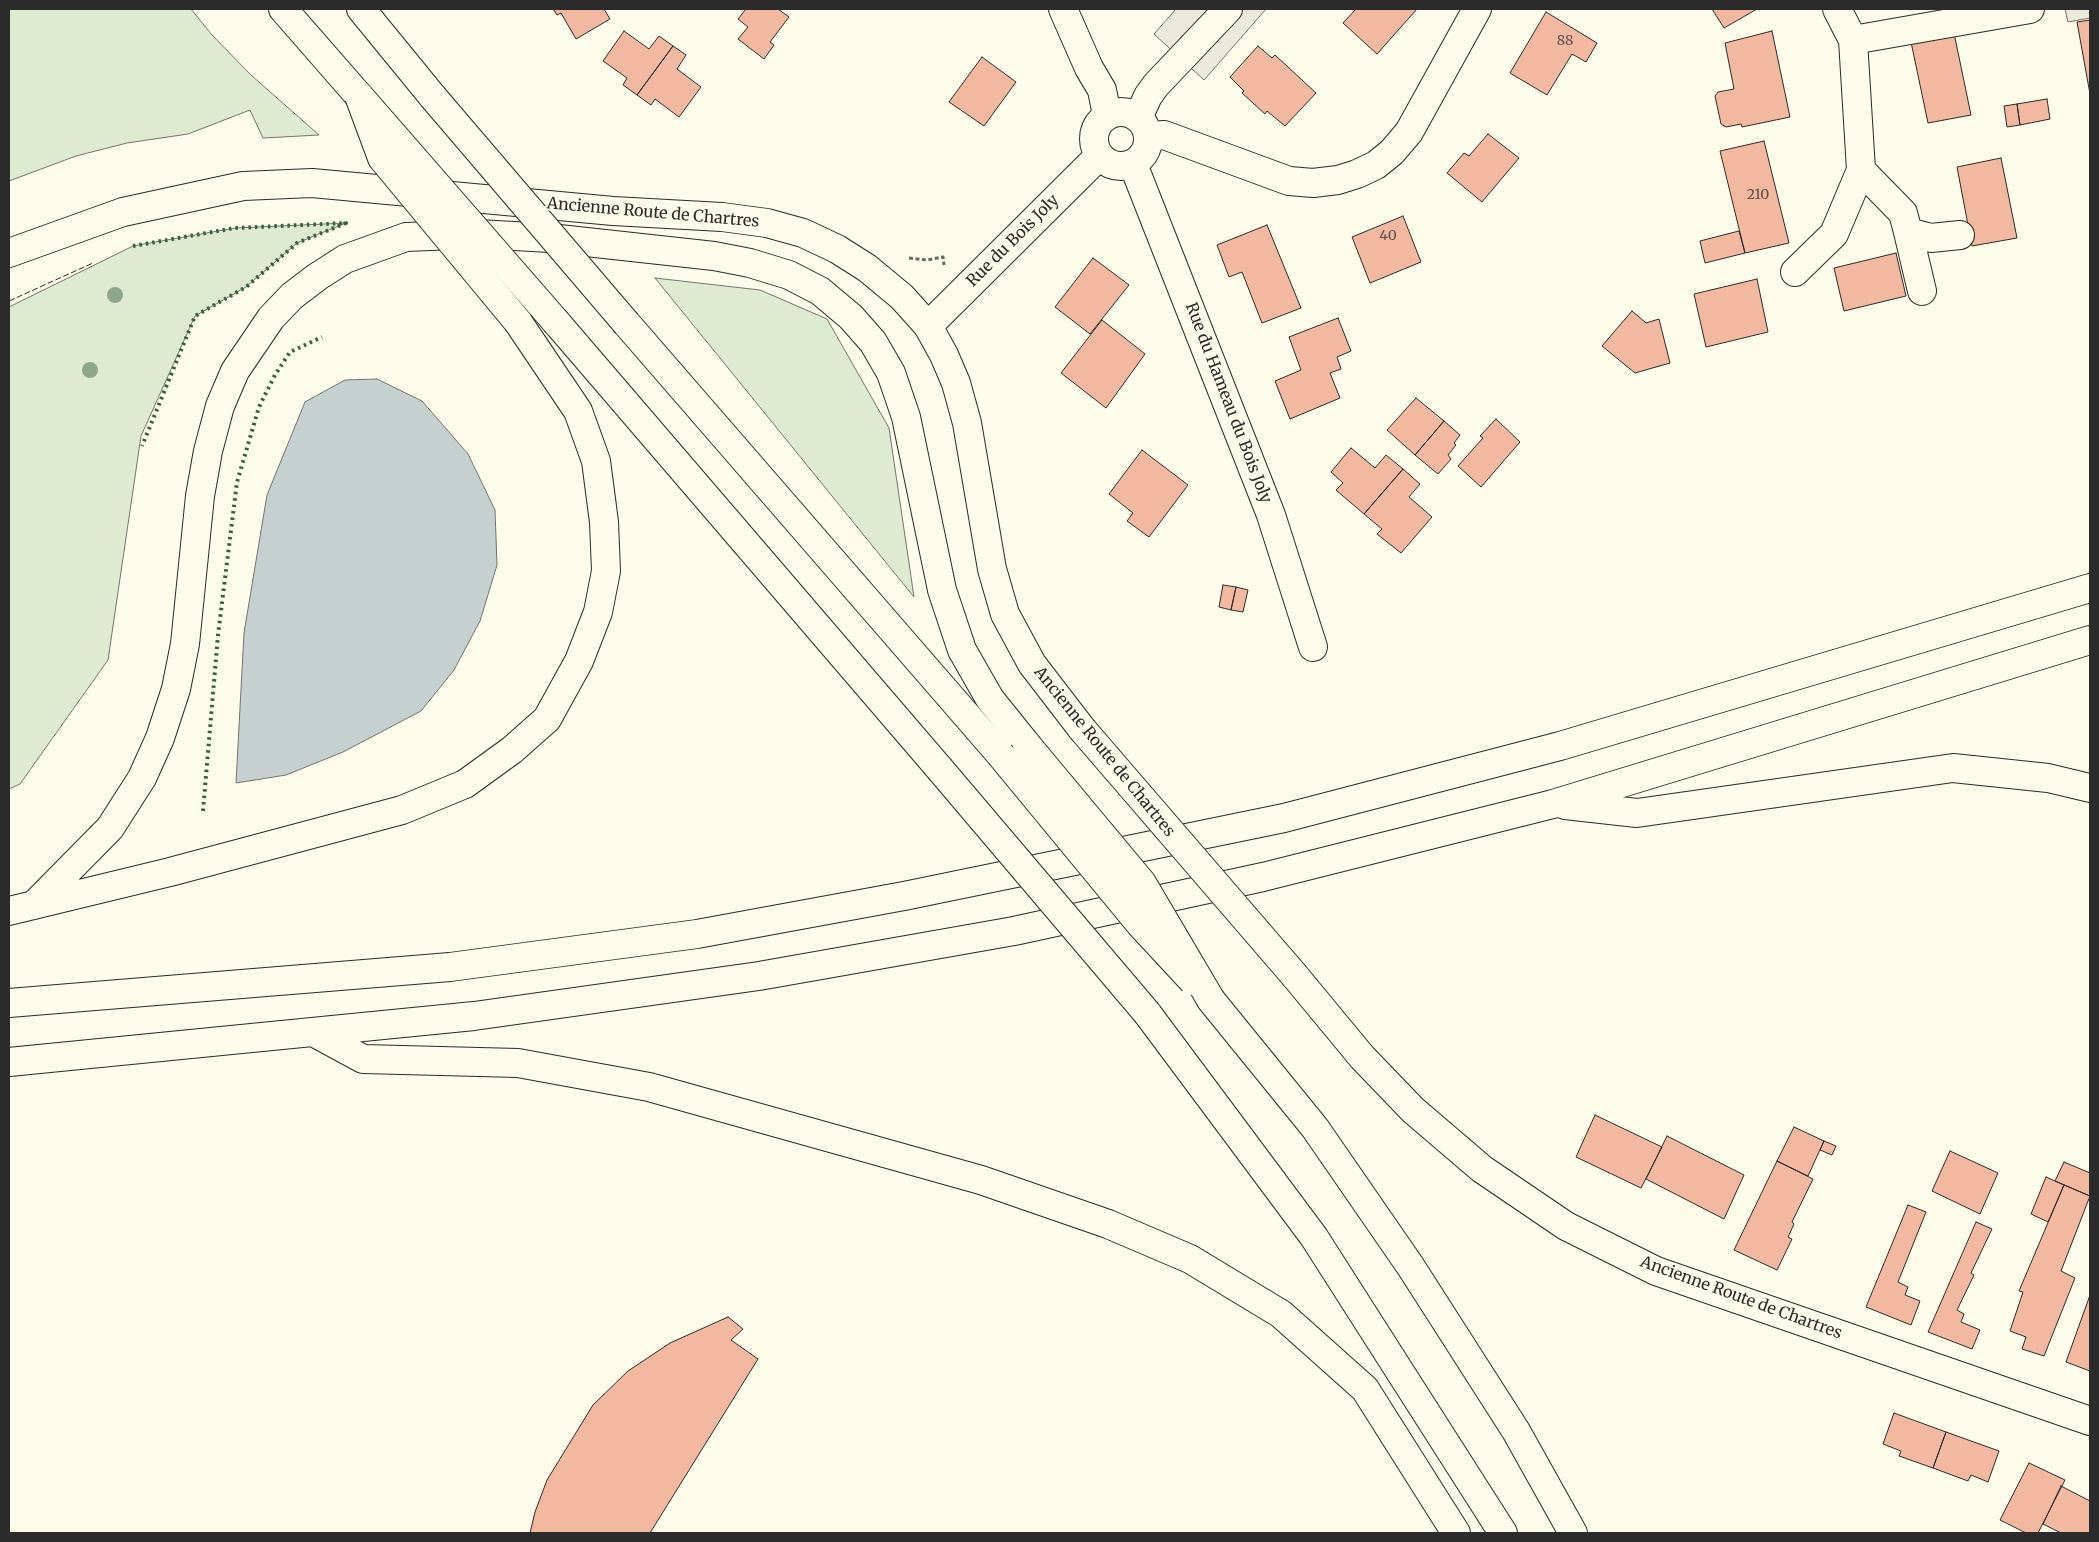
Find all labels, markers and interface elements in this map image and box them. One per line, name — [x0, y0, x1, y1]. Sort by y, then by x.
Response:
house number: 88 — [1557, 33, 1573, 49]
house number: 210 — [1747, 187, 1769, 203]
street label: Rue du Bois Joly — [963, 191, 1063, 291]
street label: Ancienne Route de Chartres — [546, 194, 760, 232]
house number: 40 — [1379, 228, 1397, 244]
street label: Rue du Hameau du Bois Joly — [1181, 300, 1275, 506]
street label: Ancienne Route de Chartres — [1029, 663, 1179, 841]
street label: Ancienne Route de Chartres — [1638, 1253, 1844, 1343]

